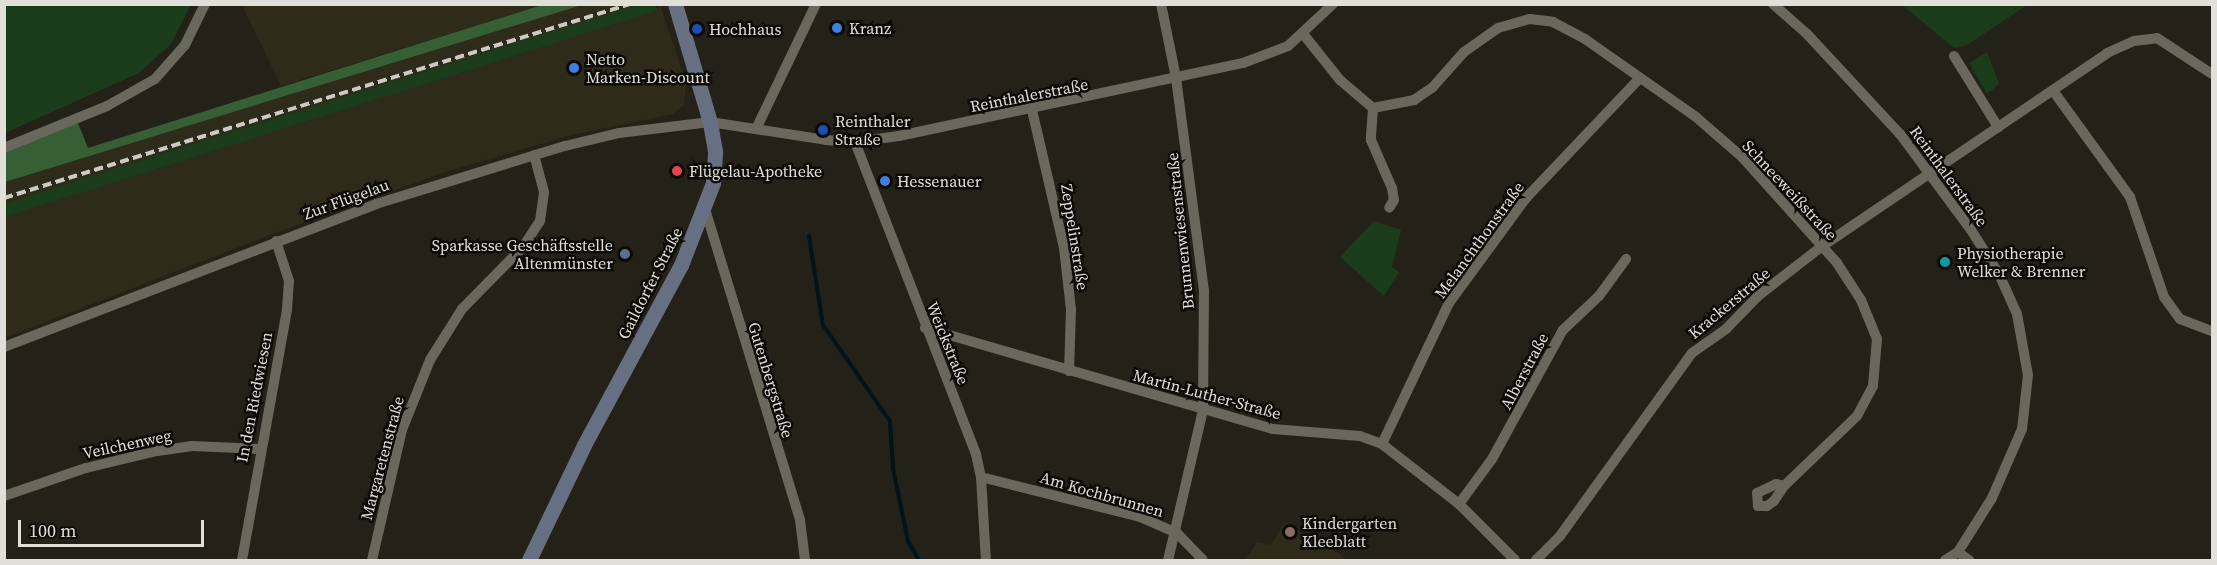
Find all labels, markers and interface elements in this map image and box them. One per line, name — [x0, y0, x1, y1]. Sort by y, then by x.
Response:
place label: Kranz — [849, 18, 891, 38]
place label: Hochhaus — [709, 19, 781, 39]
marker: Kranz — [830, 21, 844, 35]
marker: Hochhaus — [690, 22, 704, 36]
place label: Netto Marken-Discount — [586, 49, 710, 87]
marker: Netto Marken-Discount — [567, 61, 581, 75]
street label: Reinthalerstraße — [968, 74, 1090, 116]
place label: Reinthaler Straße — [835, 111, 910, 149]
street label: Reinthalerstraße — [1906, 122, 1992, 230]
marker: Reinthaler Straße — [816, 123, 830, 137]
street label: Schneeweißstraße — [1739, 136, 1841, 244]
street label: Brunnenwiesenstraße — [1162, 152, 1198, 310]
place label: Flügelau-Apotheke — [689, 161, 822, 181]
marker: Flügelau-Apotheke — [670, 164, 684, 178]
place label: Hessenauer — [897, 171, 981, 191]
marker: Hessenauer — [878, 174, 892, 188]
street label: Zur Flügelau — [301, 175, 391, 223]
street label: Melanchthonstraße — [1430, 178, 1528, 302]
street label: Zeppelinstraße — [1057, 183, 1093, 291]
street label: Gaildorfer Straße — [614, 224, 686, 342]
place label: Sparkasse Geschäftsstelle Altenmünster — [432, 235, 613, 273]
place label: Physiotherapie Welker & Brenner — [1957, 243, 2086, 281]
marker: Sparkasse Geschäftsstelle Altenmünster — [618, 247, 632, 261]
marker: Physiotherapie Welker & Brenner — [1938, 255, 1952, 269]
street label: Krackerstraße — [1684, 263, 1774, 343]
street label: Weickstraße — [923, 299, 973, 387]
street label: Gutenbergstraße — [744, 320, 798, 440]
street label: Alberstraße — [1496, 329, 1552, 413]
street label: In den Riedwiesen — [232, 330, 276, 464]
street label: Martin-Luther-Straße — [1131, 365, 1283, 423]
street label: Margaretenstraße — [356, 394, 408, 522]
street label: Veilchenweg — [81, 425, 173, 463]
street label: Am Kochbrunnen — [1038, 467, 1166, 521]
scale bar — [21, 508, 207, 546]
place label: Kindergarten Kleeblatt — [1302, 513, 1397, 551]
text: 100 m — [29, 518, 76, 543]
marker: Kindergarten Kleeblatt — [1283, 525, 1297, 539]

